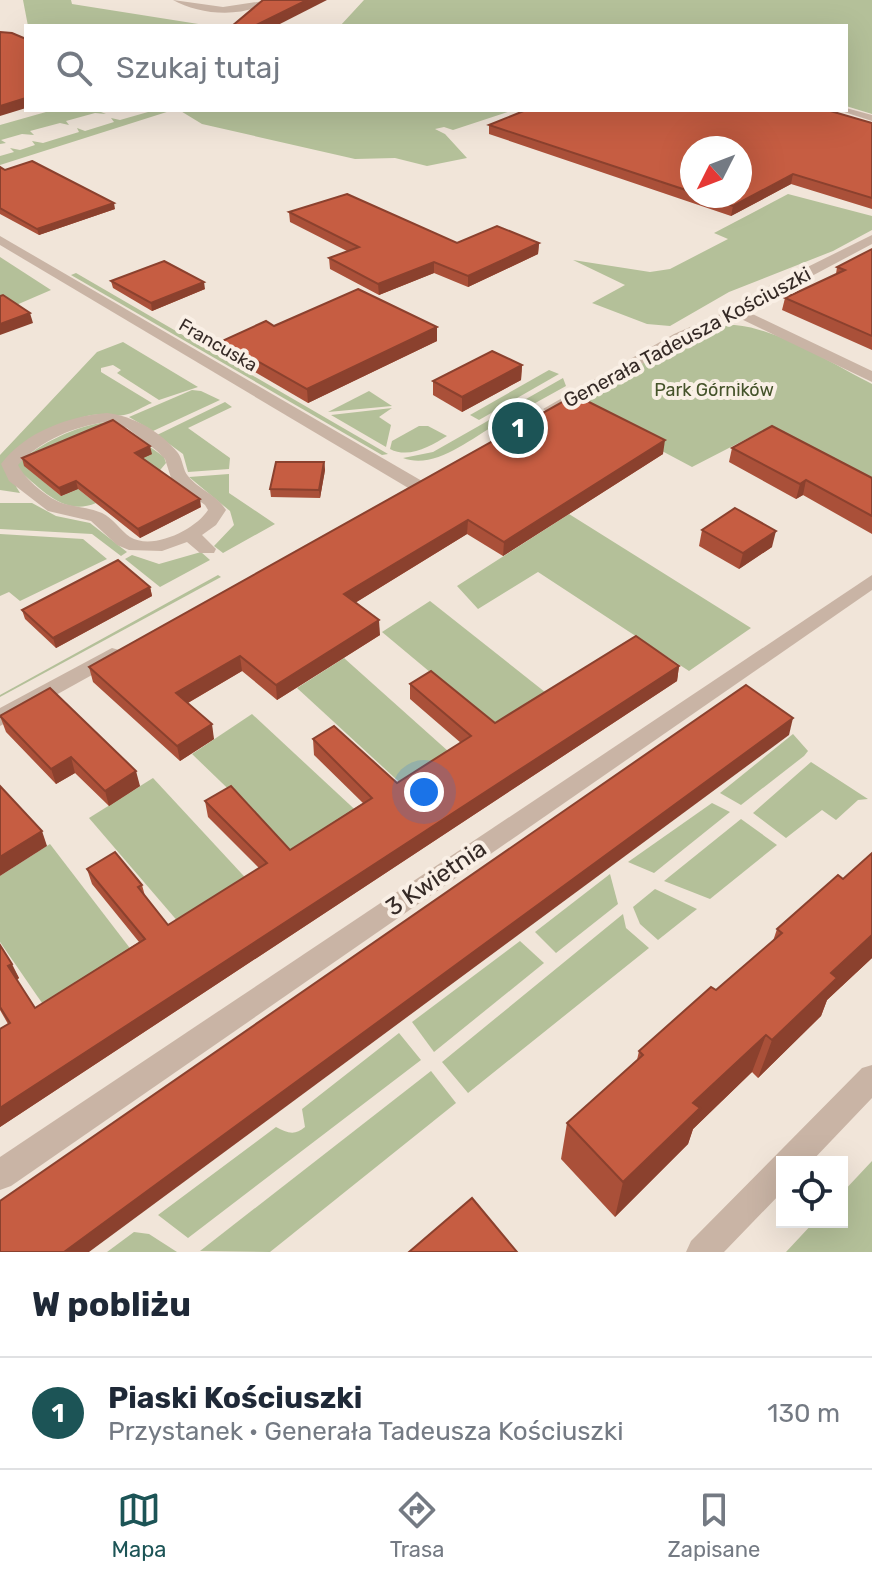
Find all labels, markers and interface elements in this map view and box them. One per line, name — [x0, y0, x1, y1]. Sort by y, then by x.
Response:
search box — [24, 24, 848, 112]
icon: search — [52, 46, 96, 90]
text: Szukaj tutaj — [116, 50, 280, 86]
north arrow — [680, 136, 752, 208]
street label: Generała Tadeusza Kościuszki — [559, 262, 815, 412]
street label: Francuska — [175, 314, 261, 376]
park label: Park Górników — [654, 379, 774, 401]
pin: 1 — [492, 398, 544, 458]
your location — [404, 772, 444, 812]
street label: 3 Kwietnia — [380, 834, 492, 922]
map controls — [776, 1156, 848, 1228]
button: locate — [776, 1156, 848, 1228]
text: W pobliżu — [32, 1284, 191, 1325]
text: Piaski Kościuszki — [108, 1380, 362, 1416]
text: 1 — [52, 1398, 64, 1429]
text: 130 m — [767, 1398, 840, 1429]
text: Przystanek · Generała Tadeusza Kościuszki — [108, 1416, 624, 1447]
tab: Mapa — [112, 1488, 166, 1563]
tab: Trasa — [390, 1488, 444, 1563]
tab: Zapisane — [668, 1488, 760, 1563]

